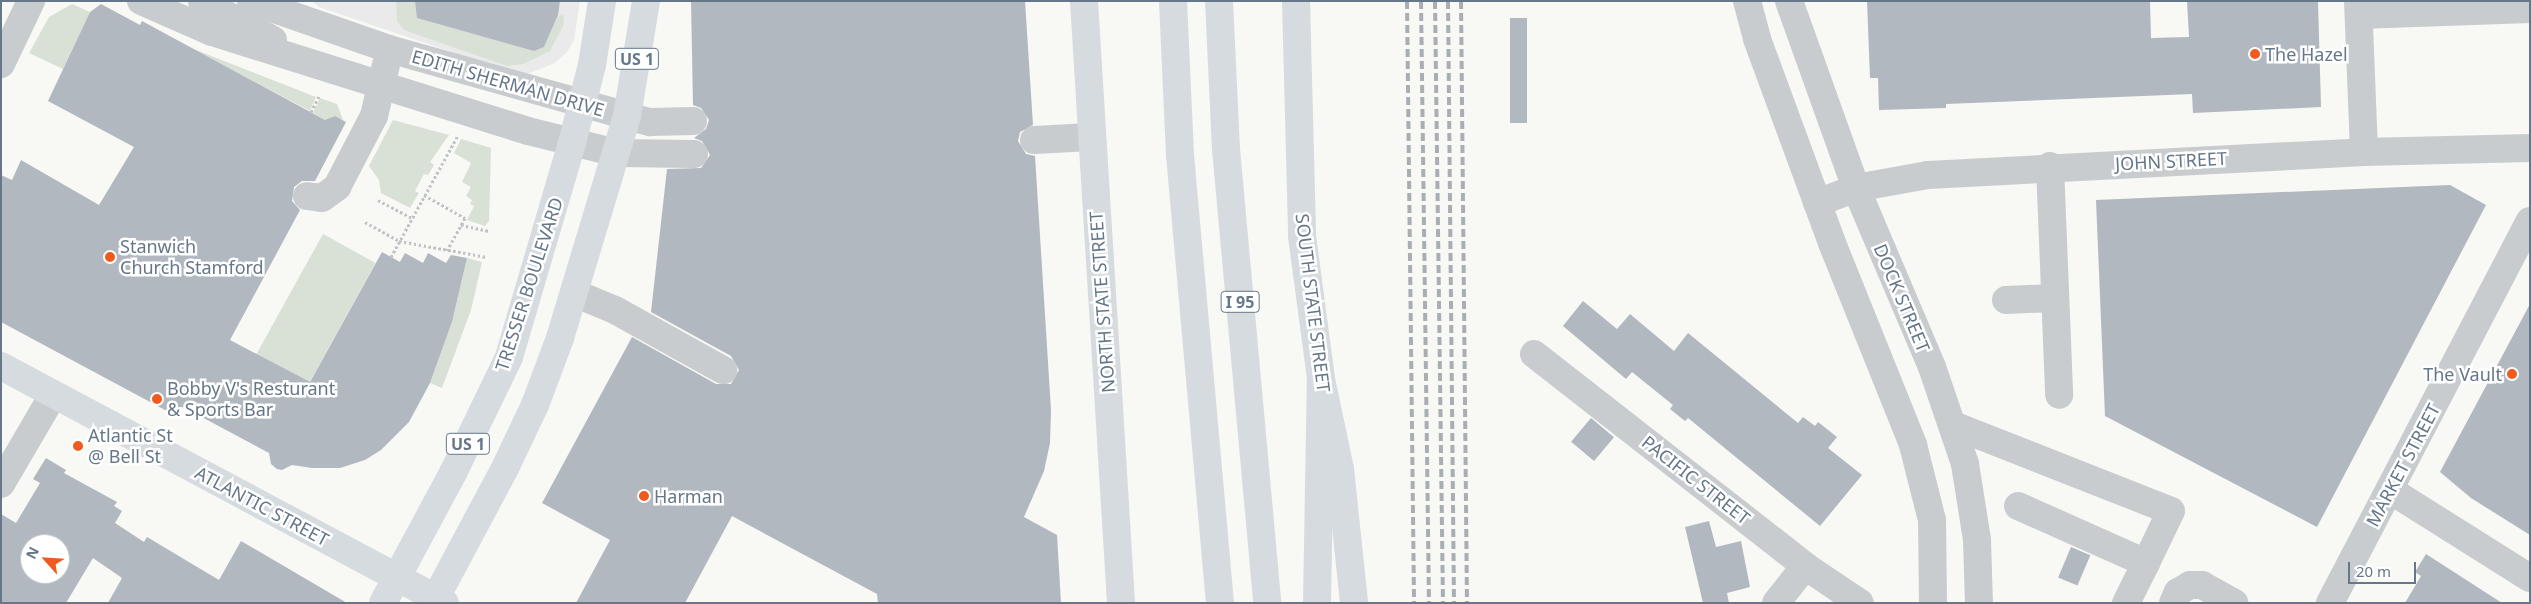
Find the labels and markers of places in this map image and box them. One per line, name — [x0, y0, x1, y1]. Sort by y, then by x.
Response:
place label: The Hazel — [2265, 43, 2348, 65]
marker: The Hazel — [2249, 48, 2261, 60]
place label: Stanwich Church Stamford — [120, 236, 264, 278]
marker: Stanwich Church Stamford — [104, 251, 116, 263]
place label: The Vault — [2423, 363, 2502, 385]
marker: The Vault — [2506, 368, 2518, 380]
place label: Bobby V's Resturant & Sports Bar — [167, 378, 335, 420]
marker: Bobby V's Resturant & Sports Bar — [151, 393, 163, 405]
place label: Atlantic St @ Bell St — [88, 425, 173, 468]
marker: Atlantic St @ Bell St — [72, 440, 84, 452]
place label: Harman — [654, 485, 723, 507]
marker: Harman — [638, 490, 650, 502]

